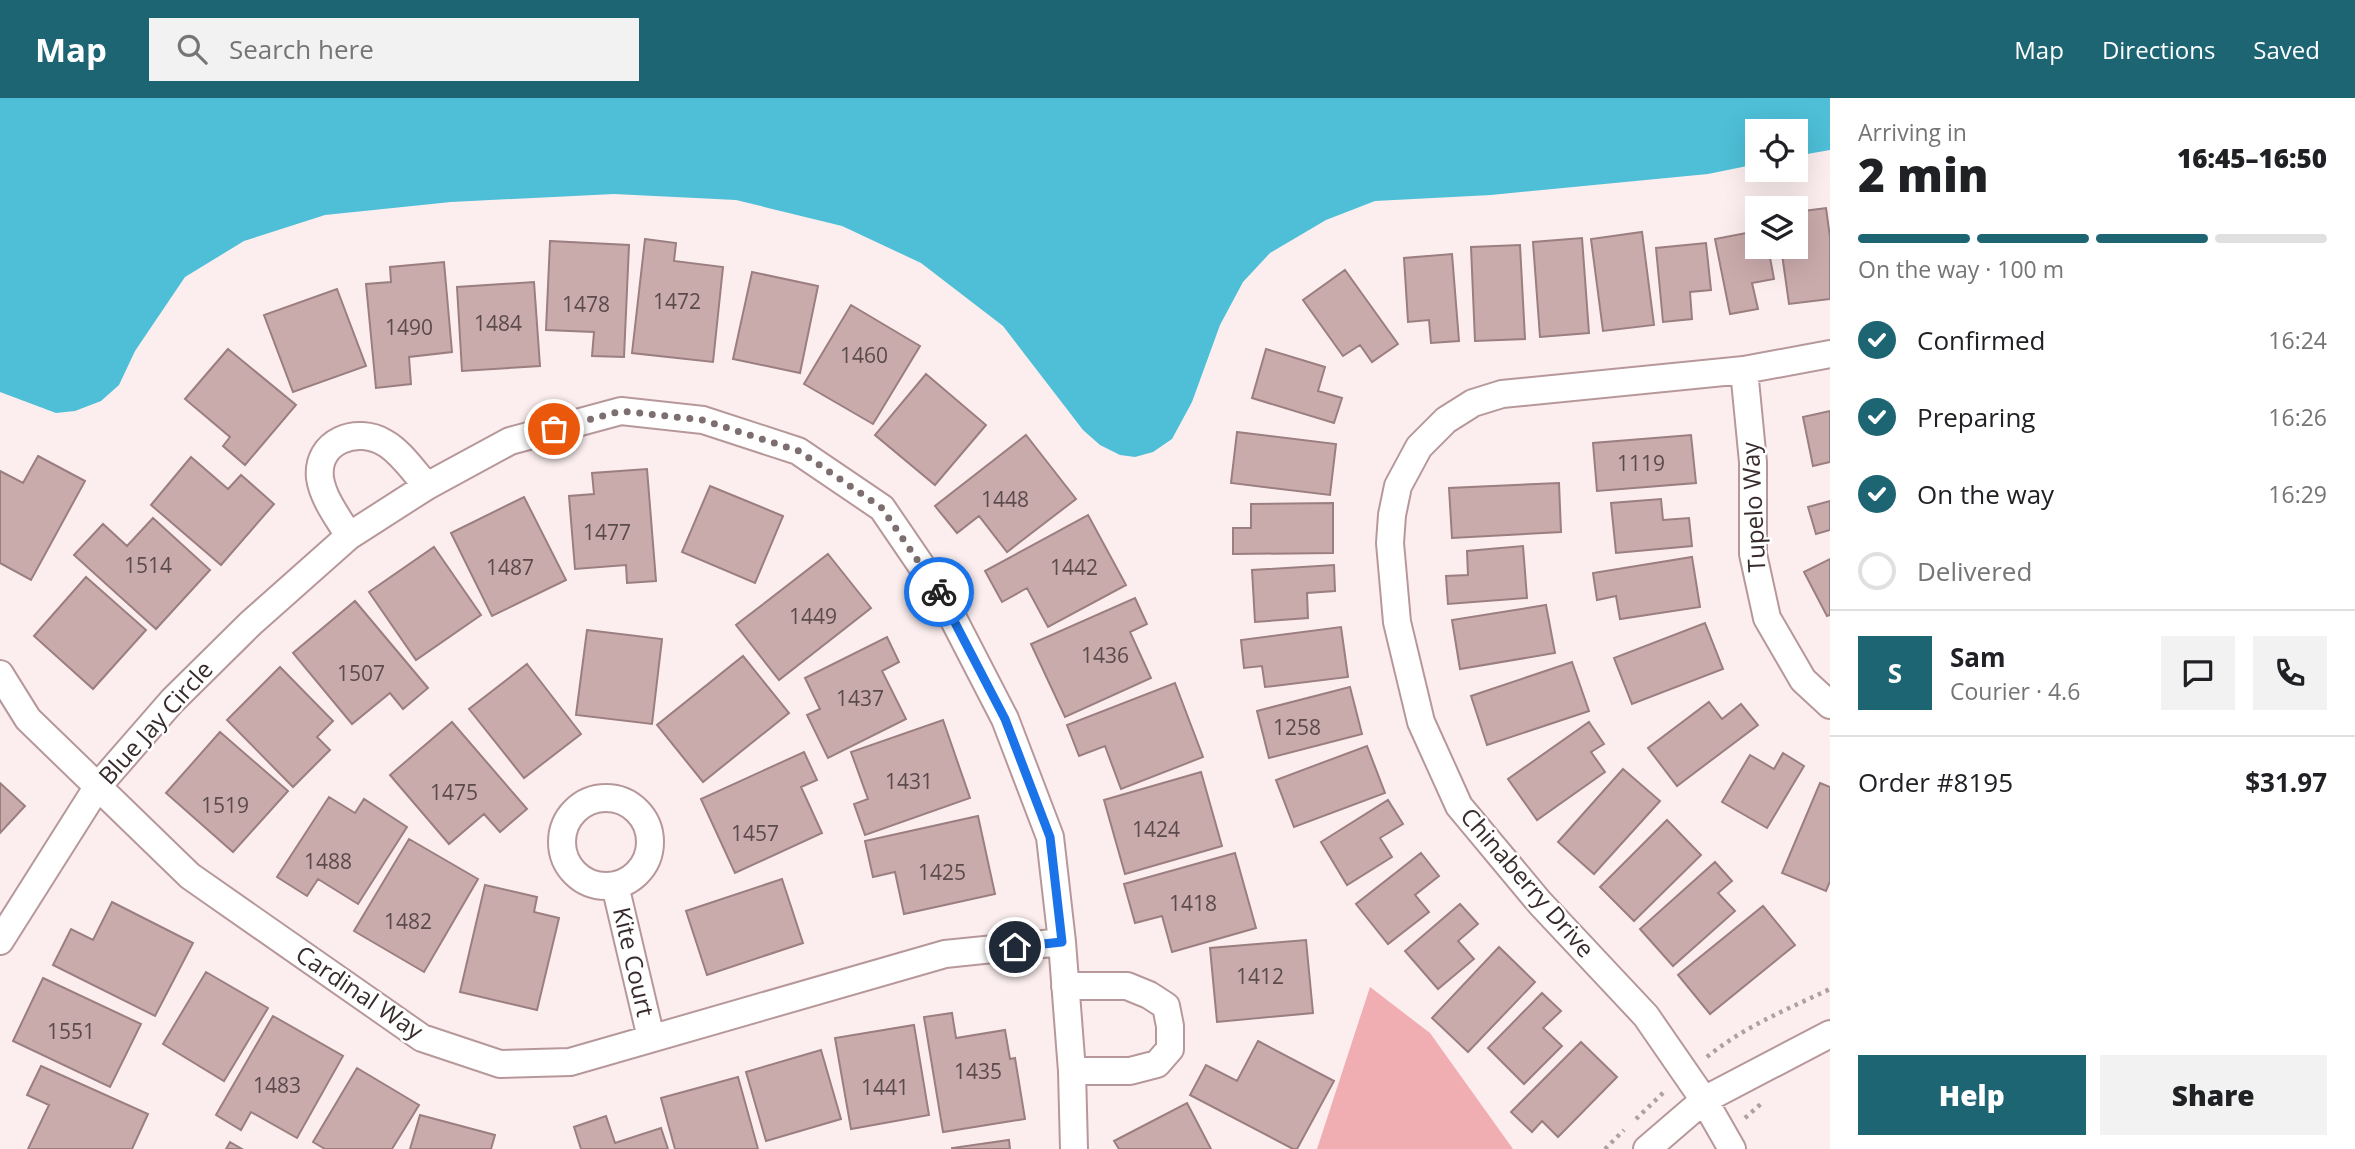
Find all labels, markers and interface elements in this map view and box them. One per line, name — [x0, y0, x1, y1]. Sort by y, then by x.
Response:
search box — [149, 18, 639, 81]
text: Map — [35, 27, 107, 72]
icon: search — [173, 30, 211, 68]
text: Search here — [229, 31, 374, 67]
text: Map — [2014, 33, 2064, 66]
text: Directions — [2102, 33, 2215, 66]
text: Saved — [2253, 33, 2320, 66]
text: Arriving in — [1858, 116, 1967, 148]
map controls — [1745, 119, 1808, 259]
button: locate — [1745, 119, 1808, 182]
text: 16:45–16:50 — [2177, 140, 2327, 176]
text: 2 min — [1858, 143, 1989, 205]
button: layers — [1745, 196, 1808, 259]
text: On the way · 100 m — [1858, 253, 2064, 285]
house number: 1472 — [653, 287, 701, 315]
house number: 1478 — [562, 290, 610, 318]
house number: 1484 — [474, 309, 522, 337]
house number: 1490 — [385, 313, 433, 341]
icon: check — [1858, 321, 1896, 359]
text: Confirmed — [1917, 322, 2045, 358]
text: 16:24 — [2268, 324, 2327, 356]
house number: 1460 — [840, 341, 888, 369]
icon: check — [1858, 398, 1896, 436]
pin — [524, 399, 584, 459]
text: Preparing — [1917, 399, 2035, 435]
text: 16:26 — [2268, 401, 2327, 433]
icon: bag — [535, 410, 573, 448]
street label: Tupelo Way — [1733, 440, 1772, 573]
house number: 1119 — [1617, 449, 1665, 477]
icon: check — [1858, 475, 1896, 513]
text: On the way — [1917, 476, 2054, 512]
text: 16:29 — [2268, 478, 2327, 510]
house number: 1448 — [981, 485, 1029, 513]
house number: 1477 — [583, 518, 631, 546]
house number: 1514 — [124, 551, 172, 579]
house number: 1487 — [486, 553, 534, 581]
house number: 1442 — [1050, 553, 1098, 581]
text: Delivered — [1917, 553, 2032, 589]
courier — [904, 557, 974, 627]
icon: bike — [920, 573, 958, 611]
house number: 1449 — [789, 602, 837, 630]
button: chat — [2161, 636, 2235, 710]
button: phone — [2253, 636, 2327, 710]
text: Sam — [1950, 639, 2006, 675]
house number: 1436 — [1081, 641, 1129, 669]
street label: Blue Jay Circle — [90, 653, 219, 791]
text: S — [1888, 655, 1902, 691]
house number: 1507 — [337, 659, 385, 687]
text: Courier · 4.6 — [1950, 675, 2080, 707]
house number: 1437 — [836, 684, 884, 712]
house number: 1258 — [1273, 713, 1321, 741]
text: Order #8195 — [1858, 764, 2013, 800]
text: $31.97 — [2245, 764, 2327, 800]
house number: 1431 — [885, 767, 933, 795]
house number: 1475 — [430, 778, 478, 806]
house number: 1519 — [201, 791, 249, 819]
street label: Chinaberry Drive — [1454, 800, 1602, 964]
house number: 1424 — [1132, 815, 1180, 843]
house number: 1457 — [731, 819, 779, 847]
house number: 1488 — [304, 847, 352, 875]
house number: 1425 — [918, 858, 966, 886]
house number: 1418 — [1169, 889, 1217, 917]
street label: Kite Court — [606, 904, 663, 1020]
house number: 1482 — [384, 907, 432, 935]
pin — [985, 917, 1045, 977]
icon: home — [996, 928, 1034, 966]
street label: Cardinal Way — [290, 937, 431, 1047]
house number: 1412 — [1236, 962, 1284, 990]
house number: 1551 — [47, 1017, 95, 1045]
button: Help — [1858, 1055, 2086, 1135]
button: Share — [2100, 1055, 2327, 1135]
house number: 1435 — [954, 1057, 1002, 1085]
house number: 1483 — [253, 1071, 301, 1099]
house number: 1441 — [861, 1073, 909, 1101]

